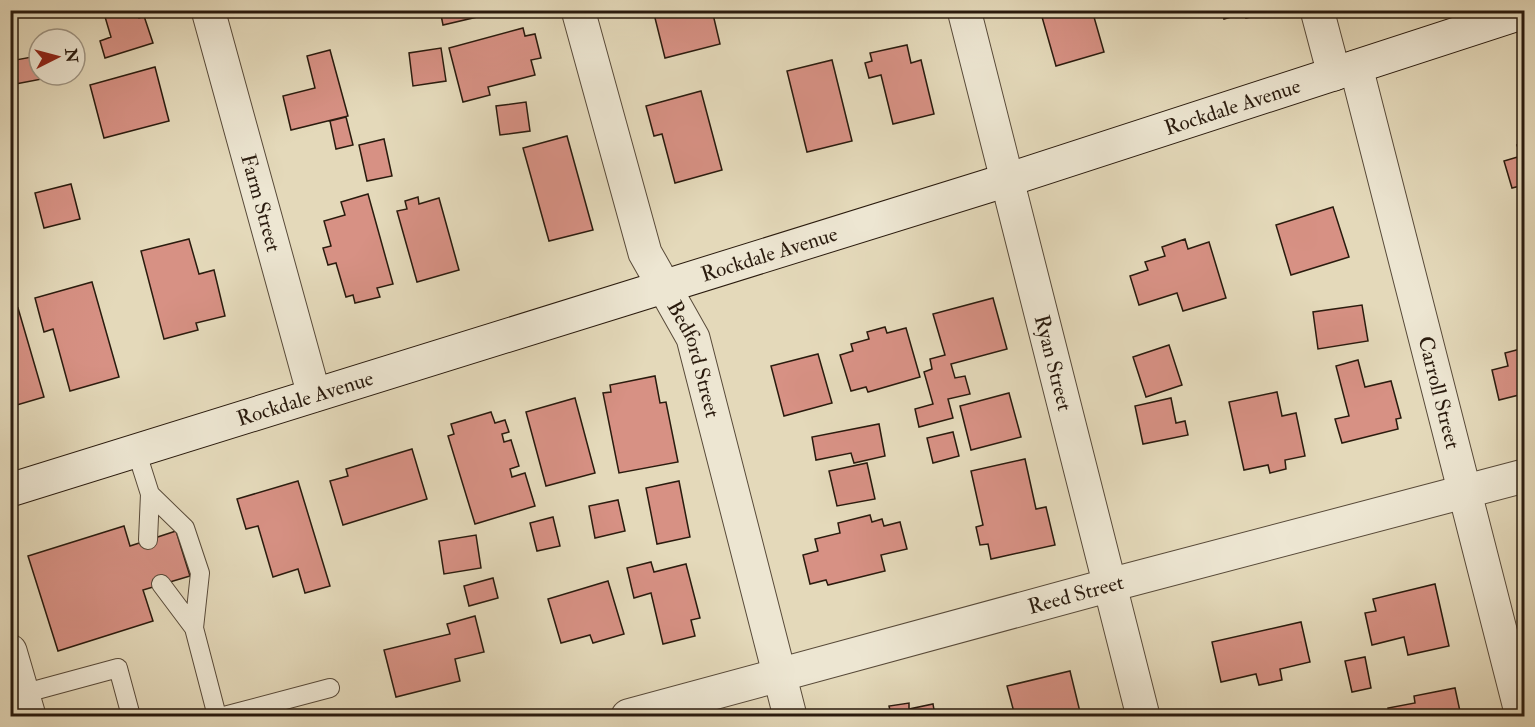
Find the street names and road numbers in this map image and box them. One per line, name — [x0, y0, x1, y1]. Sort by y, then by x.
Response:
street label: Rockdale Avenue — [1161, 72, 1304, 141]
street label: Farm Street — [235, 151, 287, 255]
street label: Rockdale Avenue — [698, 220, 841, 288]
street label: Bedford Street — [661, 296, 726, 421]
street label: Ryan Street — [1028, 312, 1079, 414]
street label: Carroll Street — [1412, 333, 1467, 452]
street label: Rockdale Avenue — [234, 364, 377, 432]
street label: Reed Street — [1025, 568, 1127, 620]

